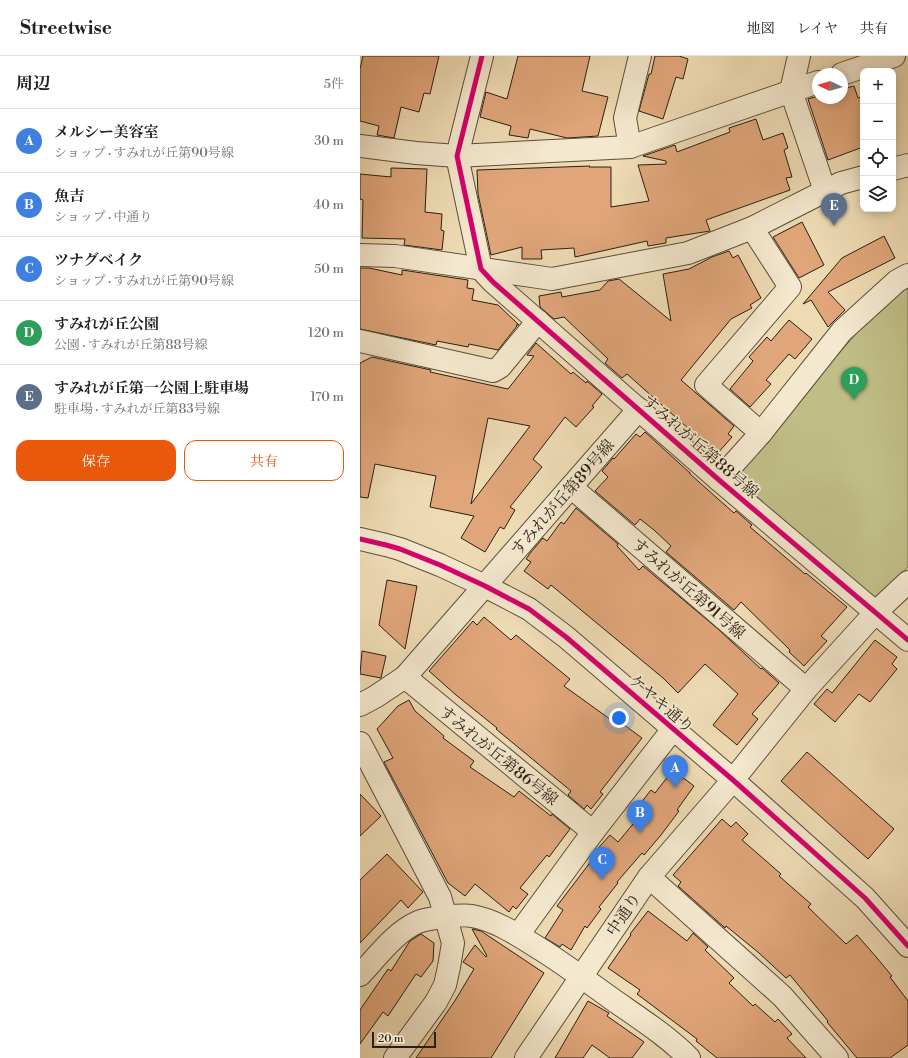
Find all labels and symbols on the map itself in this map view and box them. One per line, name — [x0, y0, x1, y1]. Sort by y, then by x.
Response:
north arrow — [812, 68, 848, 104]
pin: E — [821, 193, 847, 226]
pin: D — [841, 367, 867, 400]
street label: すみれが丘第88号線 — [638, 391, 763, 503]
street label: すみれが丘第89号線 — [507, 435, 619, 560]
street label: すみれが丘第91号線 — [627, 534, 749, 644]
street label: ケヤキ通り — [625, 670, 698, 737]
street label: すみれが丘第86号線 — [435, 702, 562, 810]
your location — [609, 708, 629, 728]
pin: A — [662, 755, 688, 788]
pin: B — [627, 800, 653, 833]
pin: C — [589, 847, 615, 880]
street label: 中通り — [602, 889, 646, 940]
scale bar — [372, 1030, 436, 1049]

